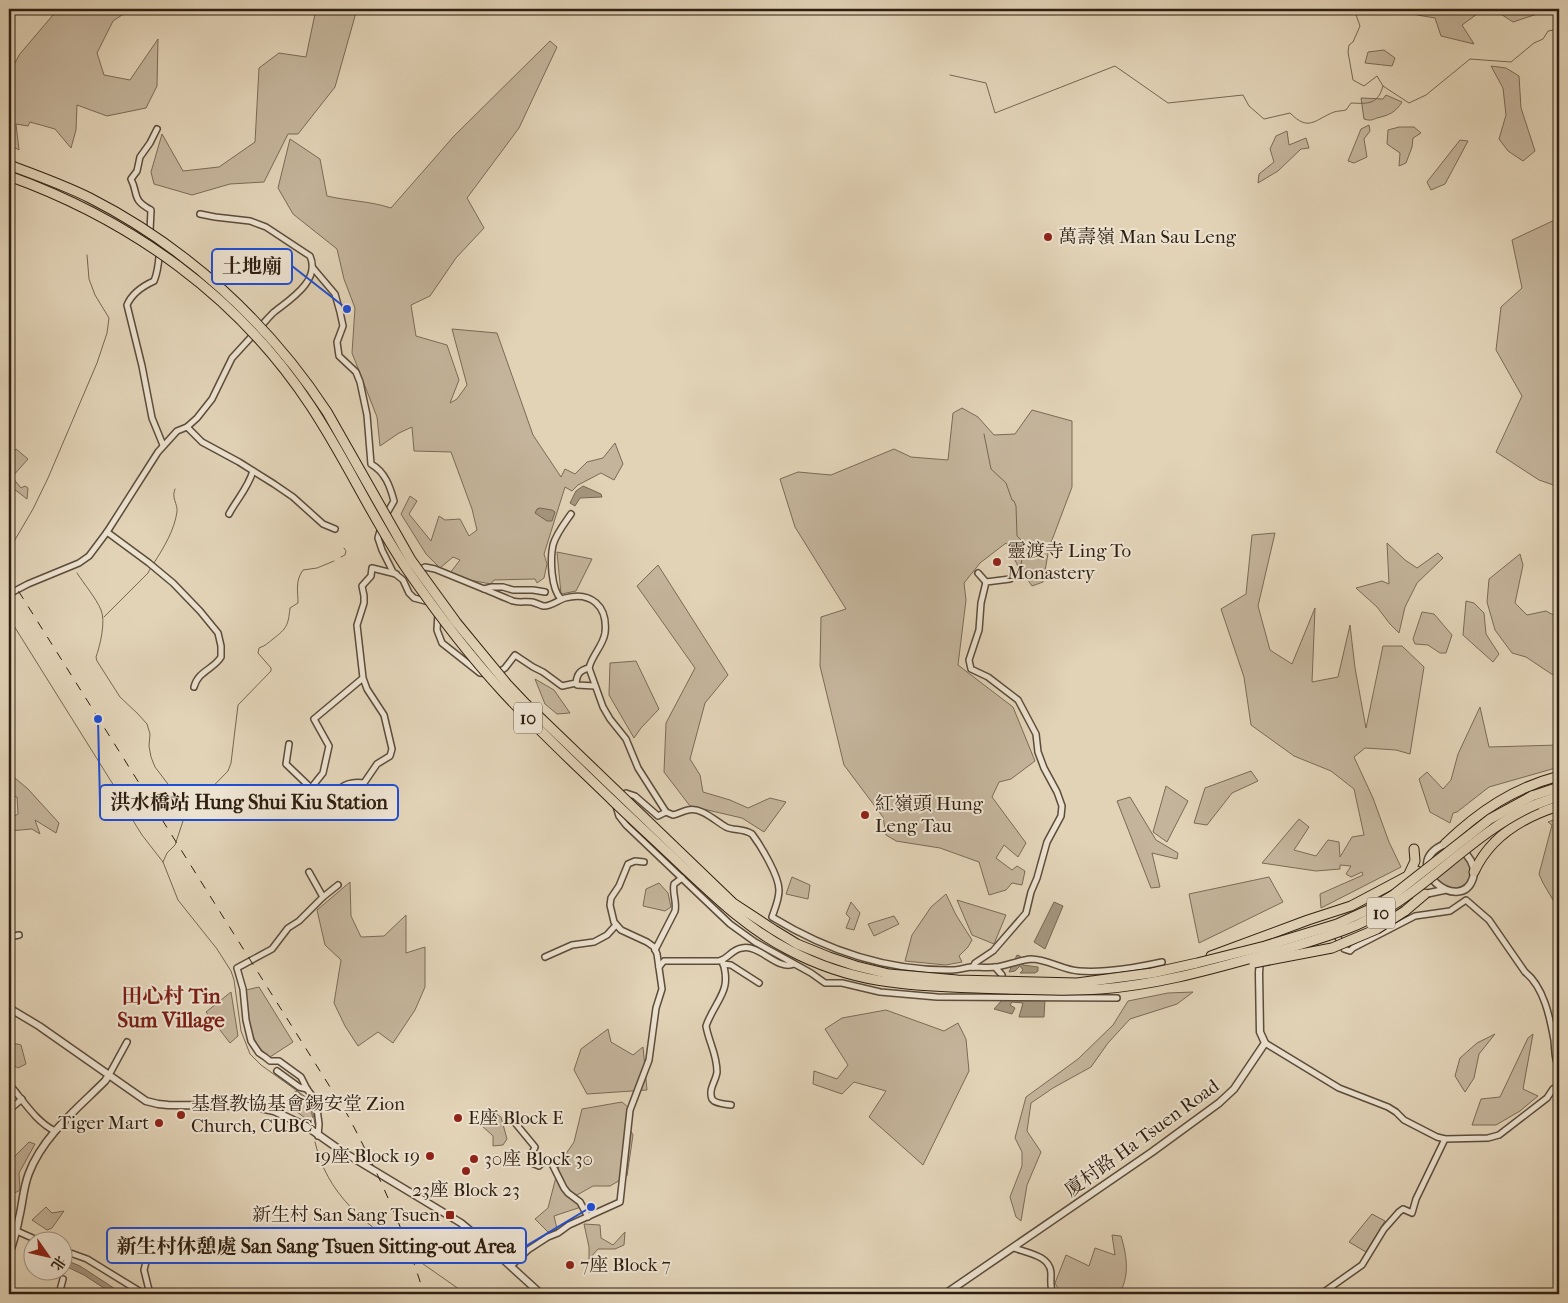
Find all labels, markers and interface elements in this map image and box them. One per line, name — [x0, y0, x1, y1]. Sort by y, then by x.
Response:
place label: 萬壽嶺 Man Sau Leng — [1058, 226, 1237, 248]
marker: 萬壽嶺 Man Sau Leng — [1042, 231, 1054, 243]
callout: 土地廟 — [212, 249, 292, 284]
text: 土地廟 — [222, 255, 282, 278]
place label: 靈渡寺 Ling To Monastery — [1007, 540, 1131, 584]
marker: 靈渡寺 Ling To Monastery — [991, 556, 1003, 568]
road number: 10 — [514, 702, 542, 734]
callout: 洪水橋站 Hung Shui Kiu Station — [100, 785, 398, 820]
text: 洪水橋站 Hung Shui Kiu Station — [110, 791, 388, 814]
place label: 紅嶺頭 Hung Leng Tau — [875, 793, 984, 837]
marker: 紅嶺頭 Hung Leng Tau — [859, 809, 871, 821]
road number: 10 — [1367, 898, 1395, 928]
district label: 田心村 Tin Sum Village — [117, 984, 225, 1032]
street label: 廈村路 Ha Tsuen Road — [1061, 1074, 1224, 1201]
place label: 基督教協基會錫安堂 Zion Church, CUBC — [191, 1093, 405, 1137]
place label: E座 Block E — [468, 1107, 564, 1129]
marker: 基督教協基會錫安堂 Zion Church, CUBC — [175, 1109, 187, 1121]
place label: Tiger Mart — [58, 1112, 149, 1134]
marker: E座 Block E — [452, 1112, 464, 1124]
marker: Tiger Mart — [153, 1117, 165, 1129]
place label: 19座 Block 19 — [314, 1145, 420, 1167]
place label: 30座 Block 30 — [484, 1148, 593, 1170]
marker: 19座 Block 19 — [424, 1150, 436, 1162]
marker: 30座 Block 30 — [468, 1153, 480, 1165]
marker: 23座 Block 23 — [460, 1165, 472, 1177]
place label: 23座 Block 23 — [412, 1179, 520, 1201]
place label: 新生村 San Sang Tsuen — [252, 1204, 440, 1226]
marker: 新生村 San Sang Tsuen — [444, 1209, 456, 1221]
callout: 新生村休憩處 San Sang Tsuen Sitting-out Area — [107, 1228, 526, 1263]
north arrow — [22, 1230, 72, 1280]
text: 新生村休憩處 San Sang Tsuen Sitting-out Area — [116, 1235, 516, 1258]
text: 北 — [47, 1252, 69, 1274]
place label: 7座 Block 7 — [580, 1254, 671, 1276]
marker: 7座 Block 7 — [564, 1259, 576, 1271]

